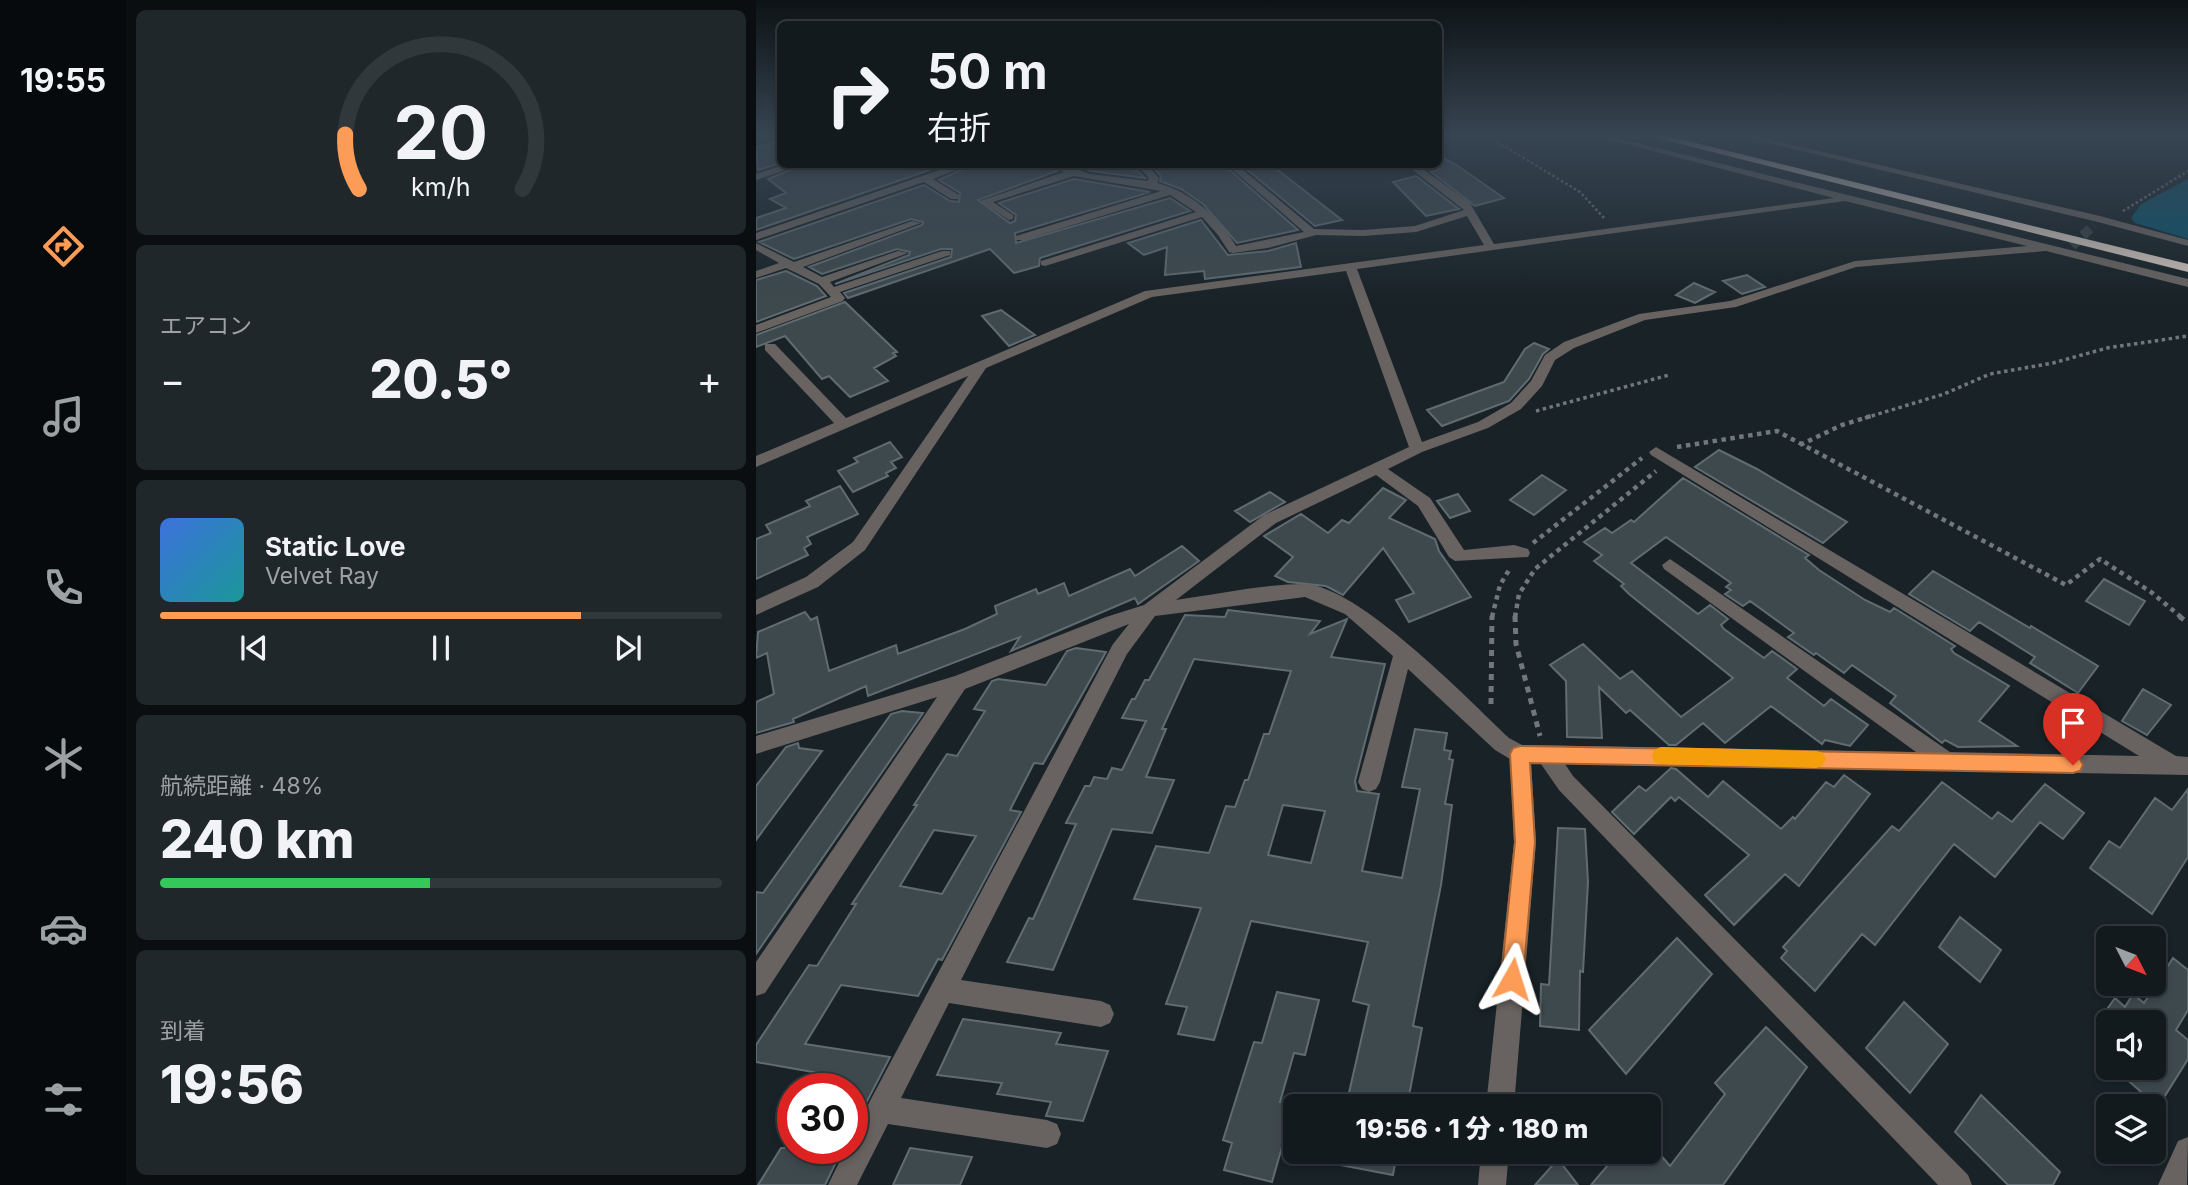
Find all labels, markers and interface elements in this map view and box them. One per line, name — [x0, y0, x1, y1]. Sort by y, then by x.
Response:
text: 50 m — [927, 42, 1048, 101]
icon: right — [812, 49, 903, 140]
text: 19:55 — [20, 61, 106, 100]
text: 20 — [394, 88, 488, 177]
text: 右折 — [927, 108, 991, 147]
text: km/h — [411, 171, 471, 201]
icon: directions — [39, 222, 88, 271]
text: エアコン — [160, 312, 252, 340]
text: 20.5° — [369, 348, 513, 411]
text: − — [160, 357, 185, 403]
text: + — [697, 357, 722, 403]
icon: music — [39, 392, 88, 441]
text: Static Love — [265, 531, 406, 562]
text: Velvet Ray — [265, 562, 379, 590]
icon: phone — [39, 563, 88, 612]
icon: previous — [235, 629, 273, 667]
icon: pause — [422, 629, 460, 667]
icon: next — [609, 629, 647, 667]
pin — [2043, 693, 2103, 765]
icon: arrive — [2054, 704, 2092, 742]
icon: climate — [39, 734, 88, 783]
text: 航続距離 · 48% — [160, 772, 323, 800]
text: 240 km — [160, 808, 355, 871]
icon: car — [39, 904, 88, 953]
north arrow — [2096, 926, 2166, 996]
map controls — [2096, 926, 2166, 1164]
position arrow — [1475, 942, 1549, 1016]
button: sound — [2096, 1010, 2166, 1080]
text: 到着 — [160, 1017, 206, 1045]
text: 19:56 — [160, 1053, 304, 1116]
speed limit sign: 30 — [777, 1073, 868, 1164]
icon: filters — [39, 1075, 88, 1124]
button: layers — [2096, 1094, 2166, 1164]
text: 19:56 · 1 分 · 180 m — [1356, 1113, 1588, 1144]

